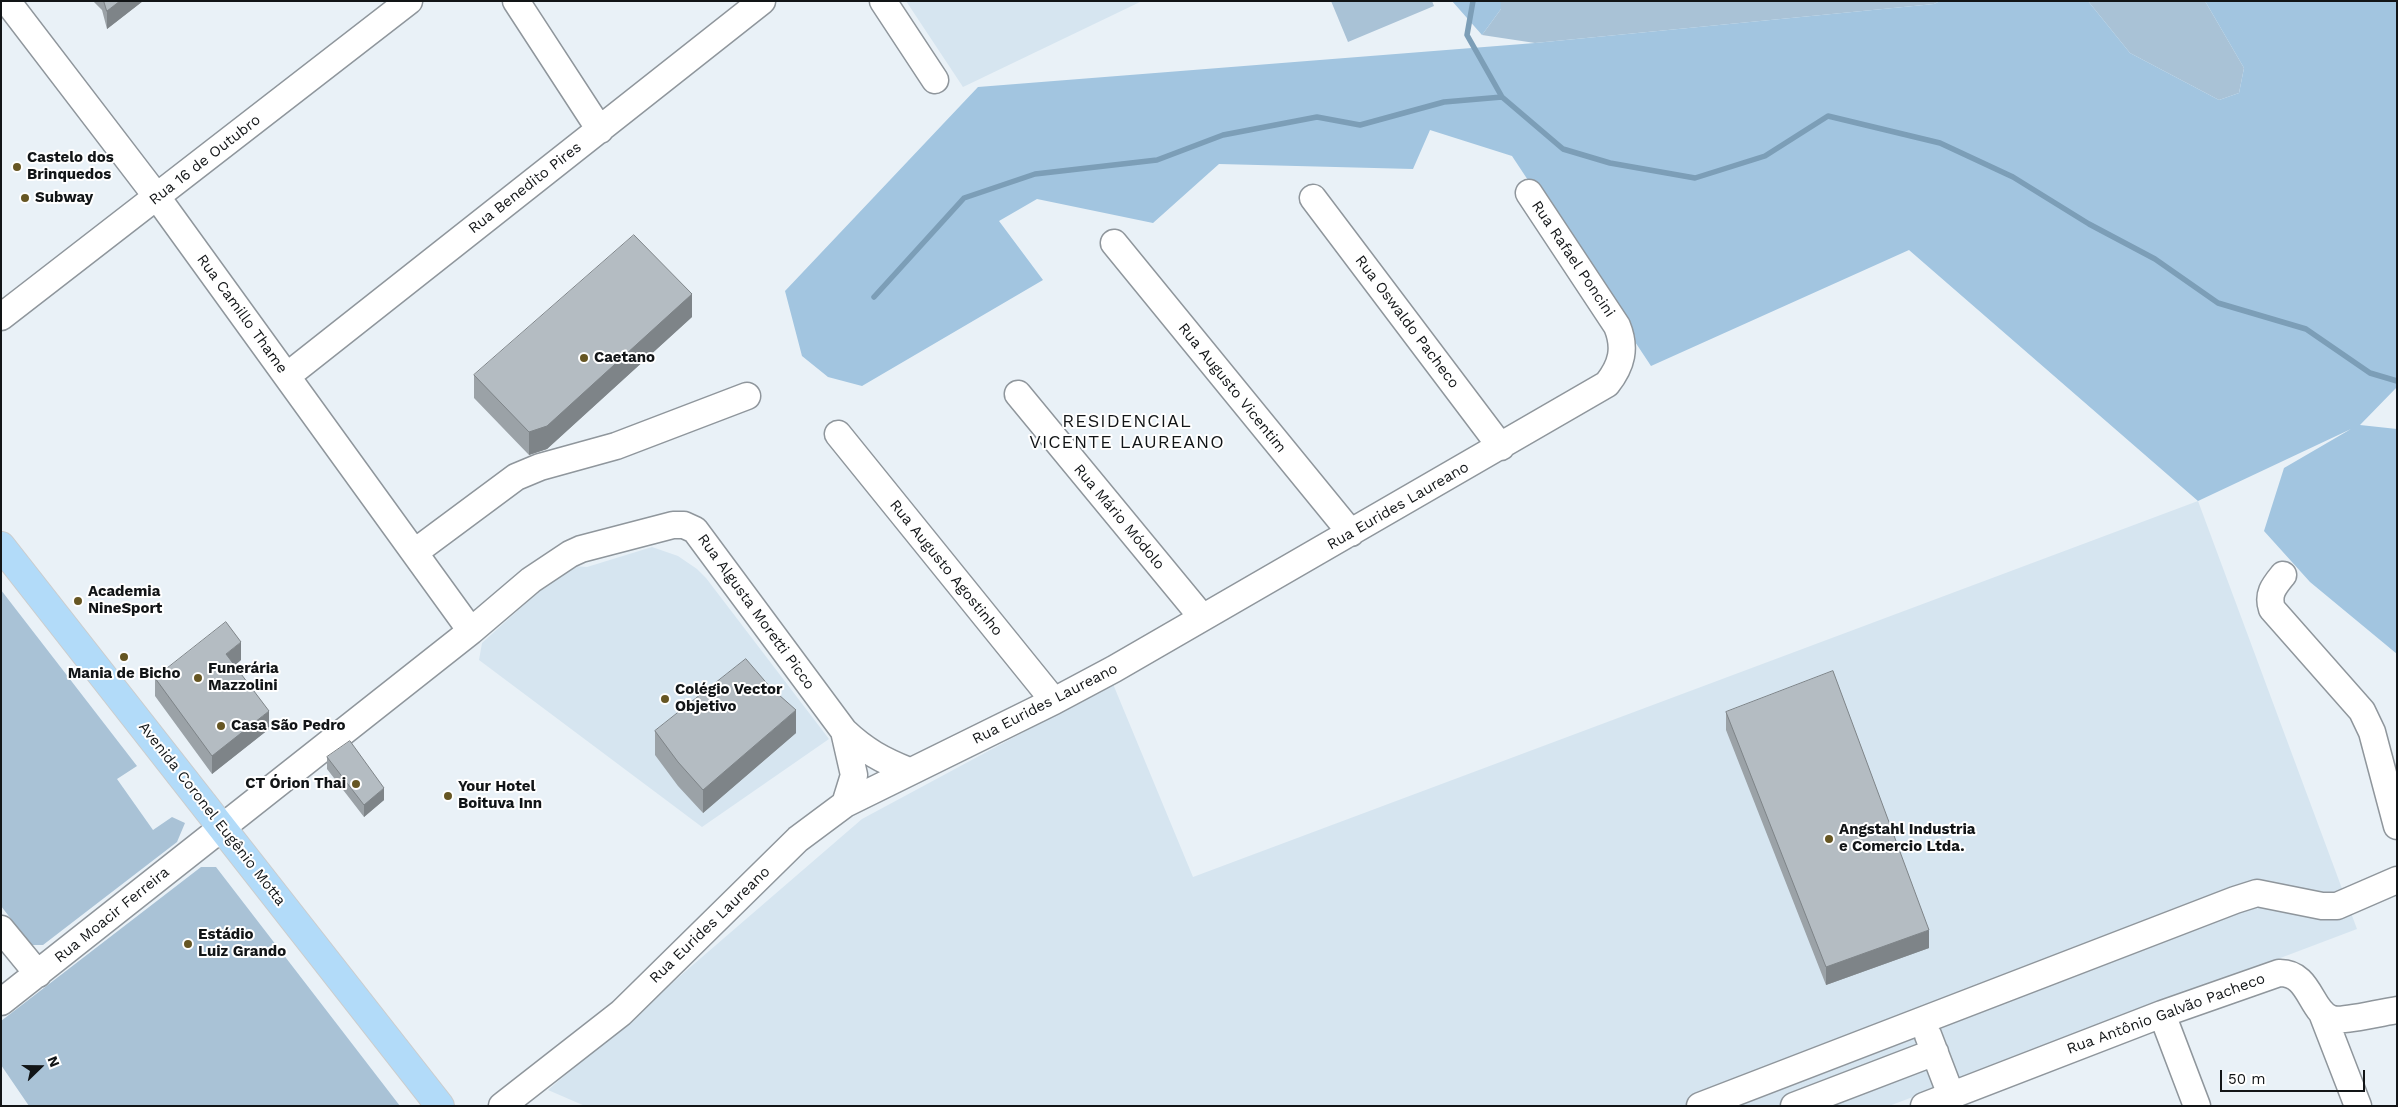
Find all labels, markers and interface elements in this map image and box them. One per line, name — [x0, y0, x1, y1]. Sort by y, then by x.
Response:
street label: Rua 16 de Outubro — [146, 111, 264, 209]
street label: Rua Benedito Pires — [465, 138, 585, 238]
place label: Castelo dos Brinquedos — [27, 149, 114, 184]
marker: Castelo dos Brinquedos — [11, 161, 23, 173]
place label: Subway — [35, 189, 93, 207]
marker: Subway — [19, 192, 31, 204]
street label: Rua Rafael Poncini — [1527, 197, 1619, 321]
street label: Rua Camillo Thame — [193, 251, 291, 377]
street label: Rua Oswaldo Pacheco — [1351, 252, 1463, 392]
street label: Rua Augusto Vicentim — [1174, 319, 1290, 457]
place label: Caetano — [594, 349, 655, 367]
marker: Caetano — [578, 352, 590, 364]
district label: RESIDENCIAL VICENTE LAUREANO — [1027, 411, 1227, 454]
street label: Rua Eurides Laureano — [1324, 458, 1472, 554]
street label: Rua Mário Módolo — [1070, 461, 1168, 573]
street label: Rua Augusto Agostinho — [886, 496, 1006, 640]
street label: Rua Algusta Moretti Picco — [694, 531, 818, 693]
place label: Academia NineSport — [88, 583, 162, 618]
marker: Academia NineSport — [72, 595, 84, 607]
marker: Mania de Bicho — [118, 651, 130, 663]
place label: Funerária Mazzolini — [208, 660, 279, 695]
street label: Rua Eurides Laureano — [969, 660, 1121, 748]
place label: Mania de Bicho — [68, 665, 180, 683]
marker: Funerária Mazzolini — [192, 672, 204, 684]
place label: Colégio Vector Objetivo — [675, 681, 782, 716]
marker: Colégio Vector Objetivo — [659, 693, 671, 705]
place label: Casa São Pedro — [231, 717, 346, 735]
street label: Avenida Coronel Eugênio Motta — [135, 719, 289, 909]
marker: Casa São Pedro — [215, 720, 227, 732]
place label: CT Órion Thai — [245, 775, 346, 793]
marker: CT Órion Thai — [350, 778, 362, 790]
place label: Your Hotel Boituva Inn — [458, 778, 542, 813]
marker: Your Hotel Boituva Inn — [442, 790, 454, 802]
place label: Angstahl Industria e Comercio Ltda. — [1839, 821, 1975, 856]
marker: Angstahl Industria e Comercio Ltda. — [1823, 833, 1835, 845]
street label: Rua Moacir Ferreira — [51, 863, 173, 967]
street label: Rua Eurides Laureano — [646, 863, 774, 987]
place label: Estádio Luiz Grando — [198, 926, 286, 961]
marker: Estádio Luiz Grando — [182, 938, 194, 950]
street label: Rua Antônio Galvão Pacheco — [2064, 970, 2268, 1058]
north arrow — [15, 1042, 65, 1092]
text: N — [45, 1054, 63, 1069]
scale bar — [2223, 1060, 2368, 1092]
text: 50 m — [2228, 1070, 2265, 1088]

